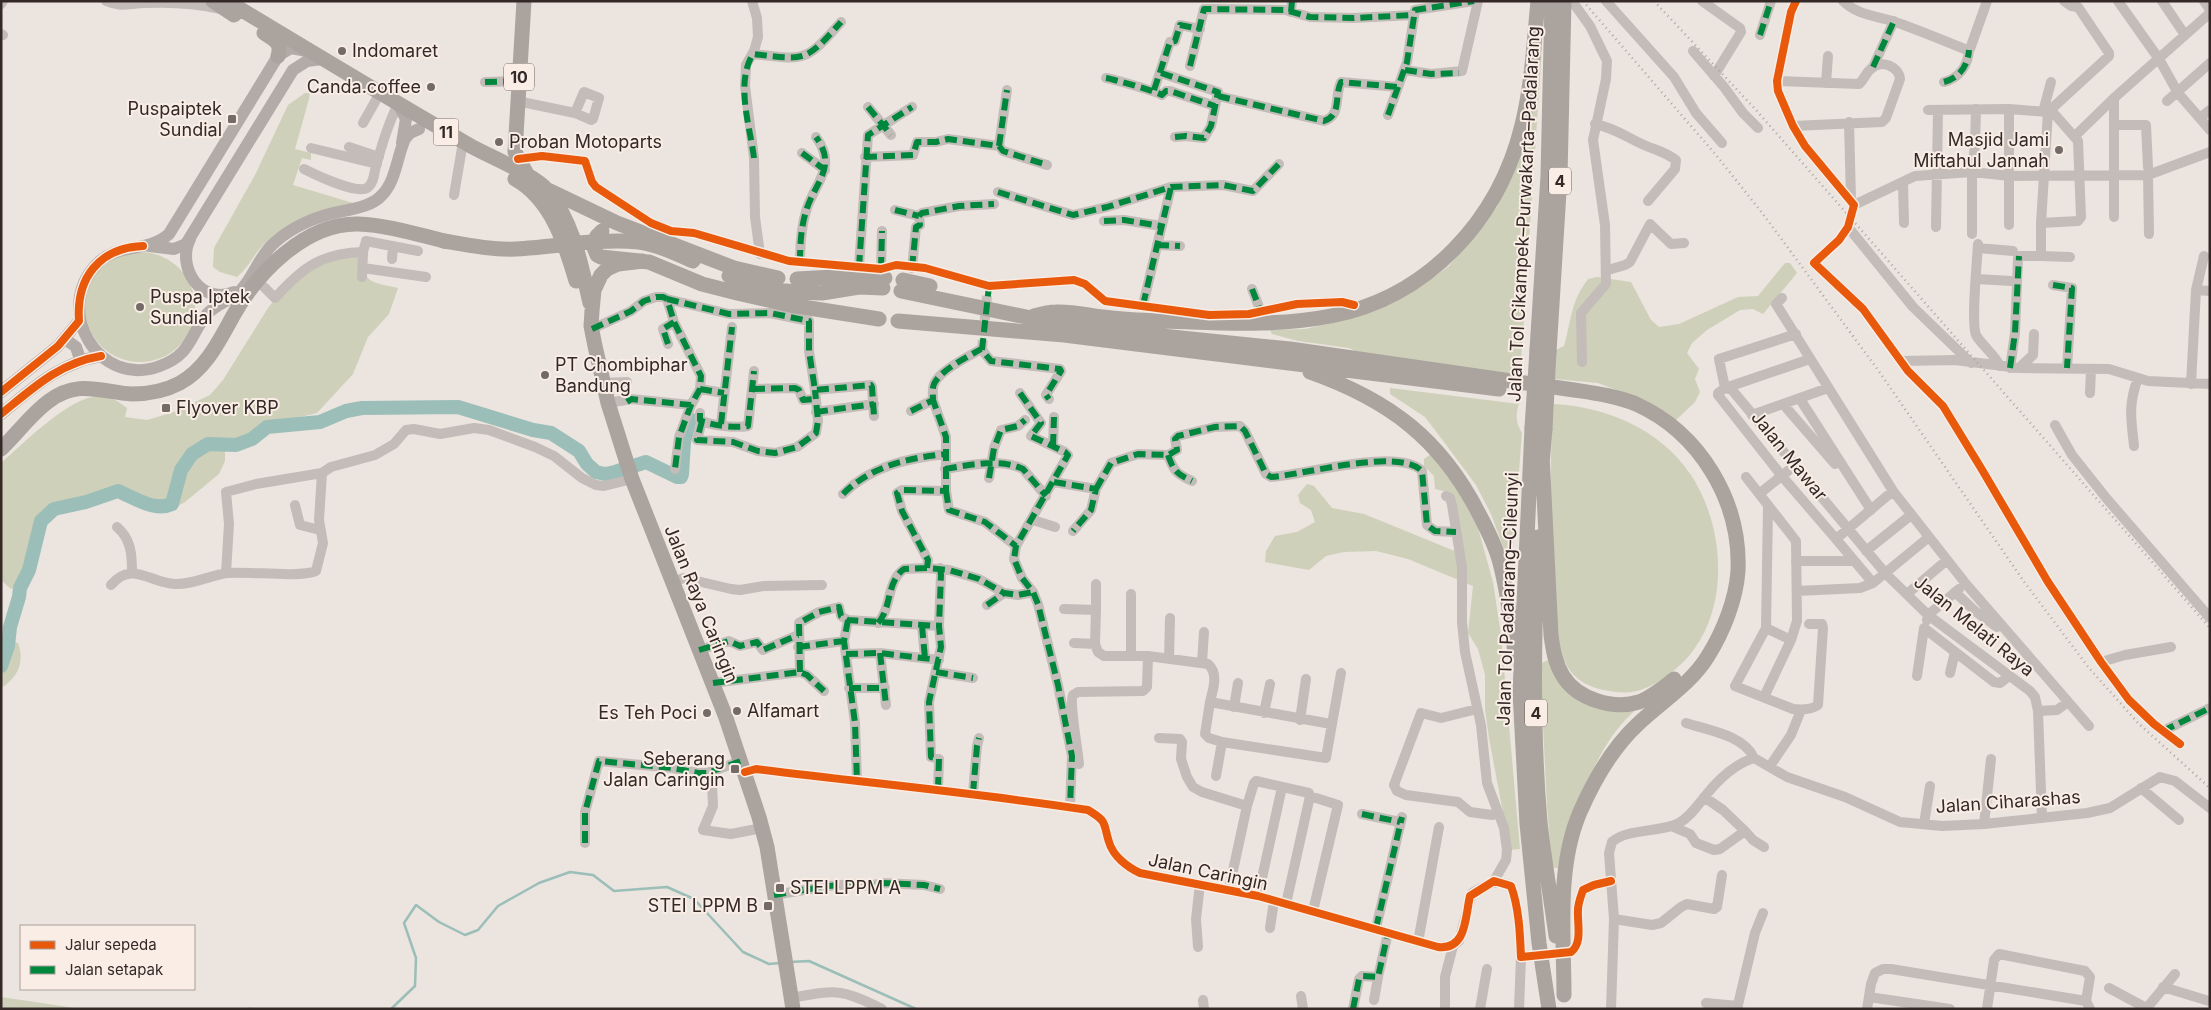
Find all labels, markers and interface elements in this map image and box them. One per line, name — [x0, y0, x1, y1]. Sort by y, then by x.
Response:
street label: Jalan Tol Cikampek–Purwakarta–Padalarang — [1503, 25, 1544, 402]
place label: Indomaret — [352, 40, 438, 61]
marker: Indomaret — [336, 45, 348, 57]
road number: 10 — [504, 64, 534, 90]
place label: Canda.coffee — [307, 76, 421, 97]
marker: Canda.coffee — [425, 81, 437, 93]
place label: Puspaiptek Sundial — [128, 98, 222, 140]
marker: Puspaiptek Sundial — [226, 113, 238, 125]
road number: 11 — [434, 118, 458, 146]
place label: Masjid Jami Miftahul Jannah — [1913, 129, 2049, 171]
place label: Proban Motoparts — [509, 131, 662, 152]
marker: Proban Motoparts — [493, 136, 505, 148]
marker: Masjid Jami Miftahul Jannah — [2053, 144, 2065, 156]
road number: 4 — [1549, 168, 1571, 195]
place label: Puspa Iptek Sundial — [150, 286, 250, 328]
marker: Puspa Iptek Sundial — [134, 301, 146, 313]
place label: PT Chombiphar Bandung — [555, 354, 688, 396]
marker: PT Chombiphar Bandung — [539, 369, 551, 381]
place label: Flyover KBP — [176, 397, 279, 418]
marker: Flyover KBP — [160, 402, 172, 414]
street label: Jalan Mawar — [1747, 407, 1832, 505]
street label: Jalan Tol Padalarang–Cileunyi — [1493, 472, 1522, 726]
street label: Jalan Raya Caringin — [660, 522, 743, 686]
street label: Jalan Melati Raya — [1910, 571, 2039, 681]
place label: Alfamart — [747, 700, 819, 721]
road number: 4 — [1525, 700, 1547, 726]
place label: Es Teh Poci — [598, 702, 697, 723]
marker: Alfamart — [731, 705, 743, 717]
marker: Es Teh Poci — [701, 707, 713, 719]
place label: Seberang Jalan Caringin — [603, 748, 725, 790]
marker: Seberang Jalan Caringin — [729, 763, 741, 775]
street label: Jalan Ciharashas — [1935, 786, 2081, 817]
street label: Jalan Caringin — [1146, 849, 1270, 894]
place label: STEI LPPM A — [790, 877, 901, 898]
marker: STEI LPPM A — [774, 882, 786, 894]
place label: STEI LPPM B — [648, 895, 758, 916]
marker: STEI LPPM B — [762, 900, 774, 912]
legend — [20, 925, 195, 990]
text: Jalur sepeda — [65, 935, 157, 954]
text: Jalan setapak — [65, 960, 164, 979]

